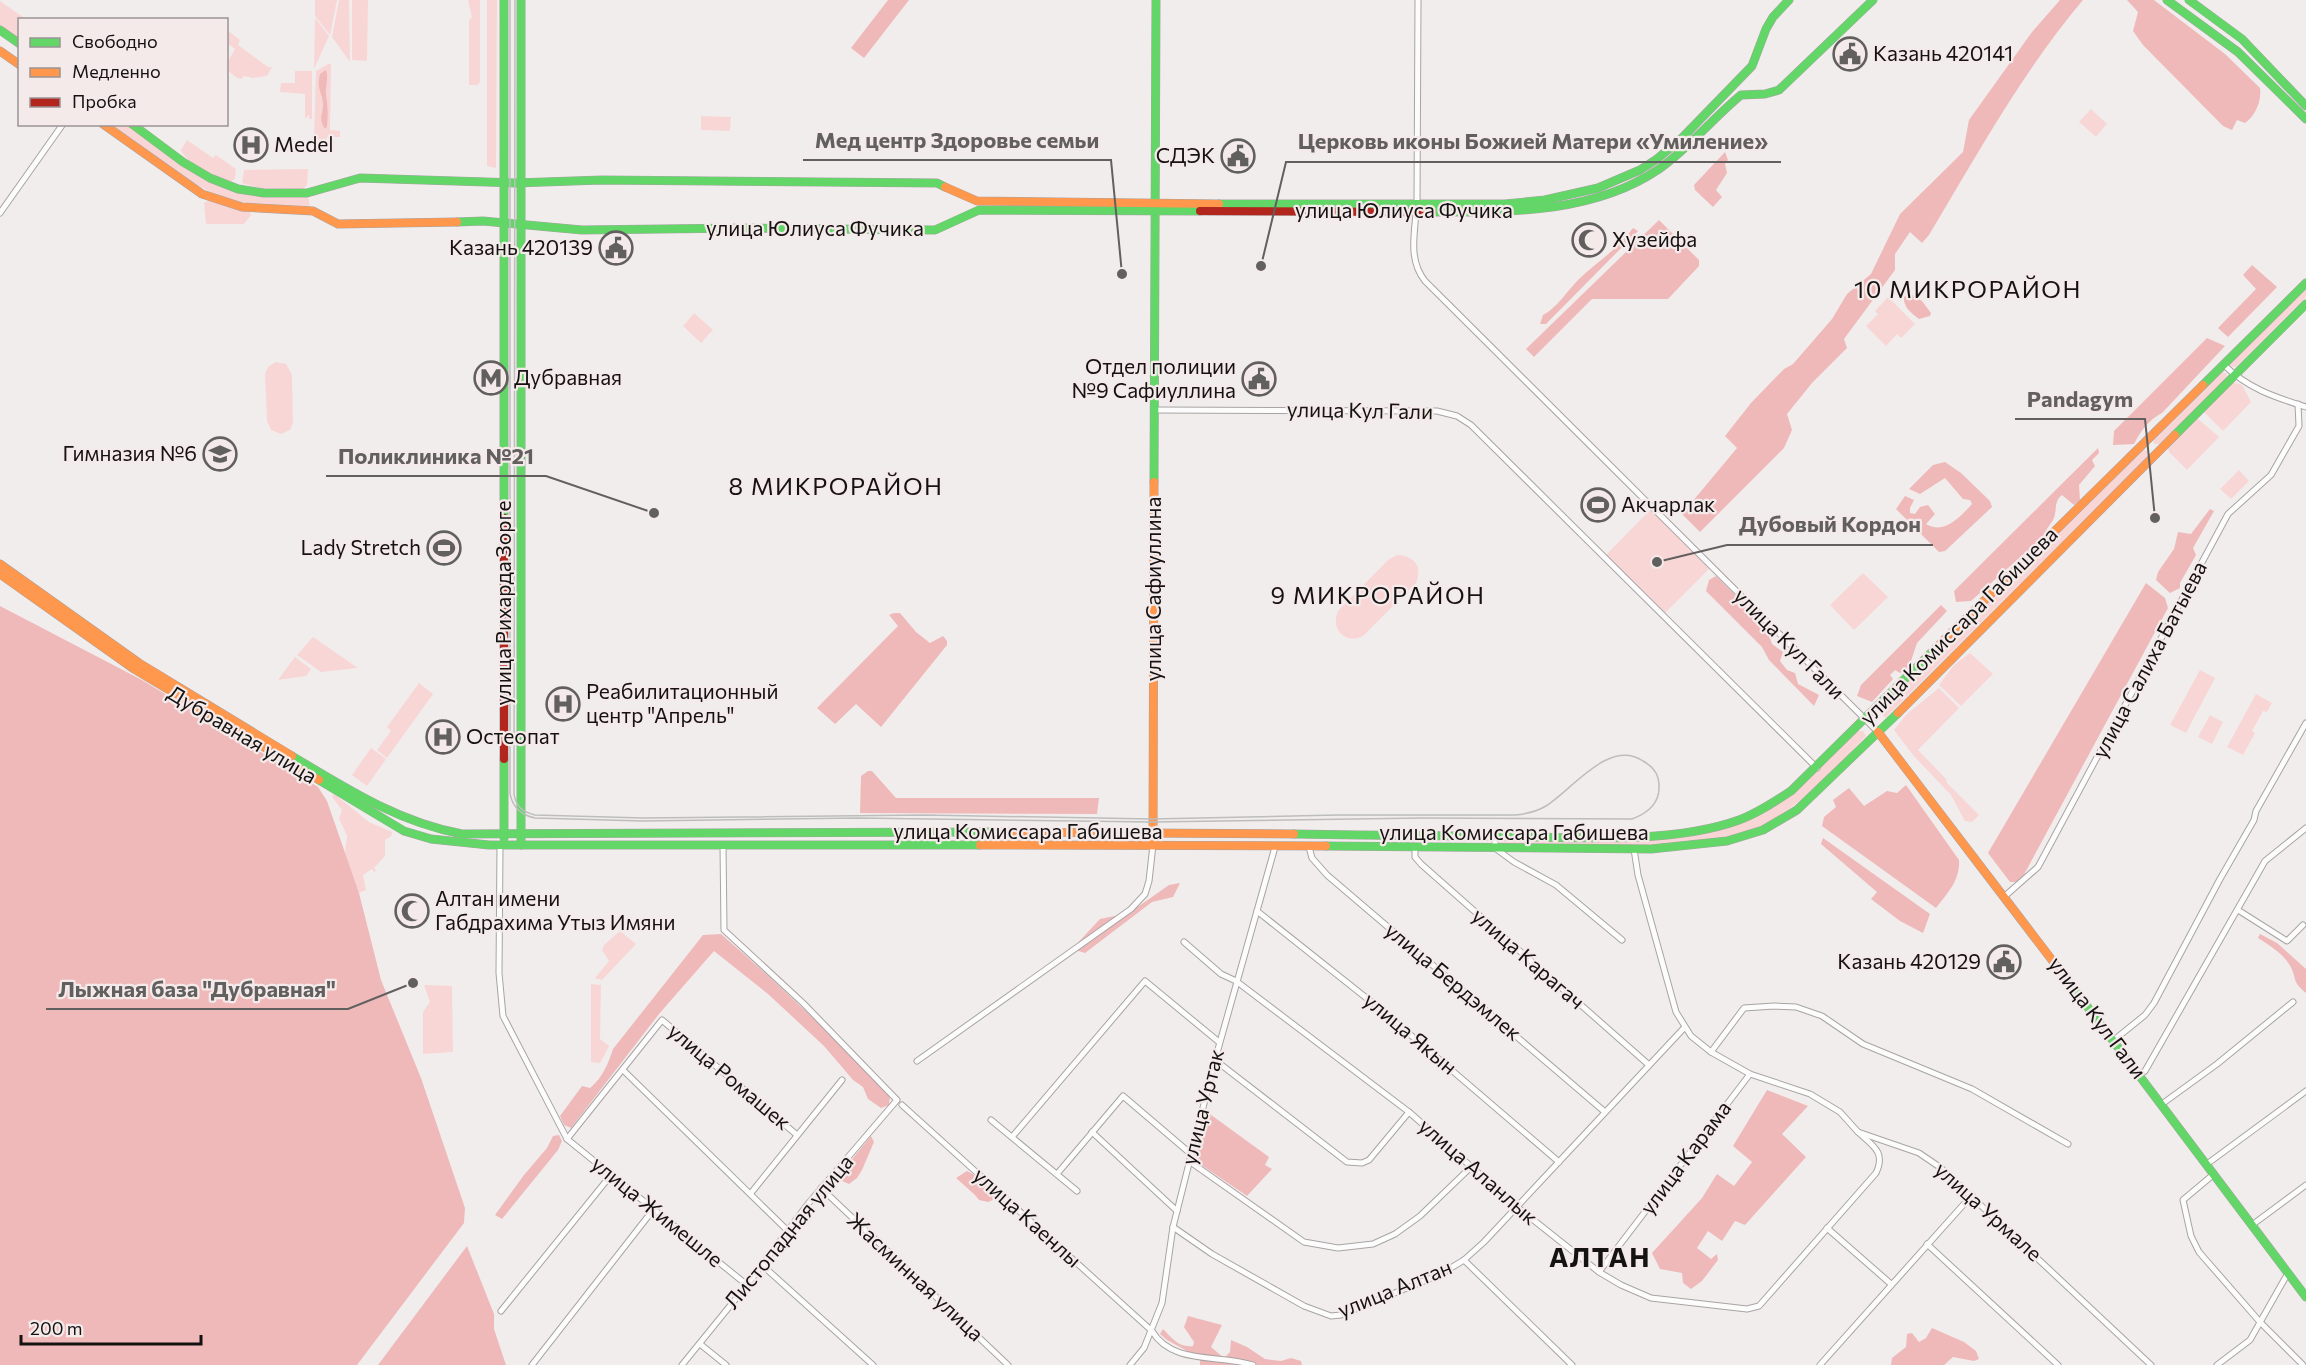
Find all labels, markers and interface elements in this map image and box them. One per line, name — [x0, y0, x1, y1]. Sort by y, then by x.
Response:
legend — [18, 18, 228, 126]
text: Свободно — [72, 30, 158, 52]
public building icon: Казань 420141 — [1832, 36, 1868, 72]
place label: Казань 420141 — [1873, 40, 2013, 65]
text: Медленно — [72, 60, 161, 82]
text: Пробка — [72, 90, 137, 112]
callout: Мед центр Здоровье семьи — [803, 120, 1111, 160]
callout: Церковь иконы Божией Матери «Умиление» — [1286, 122, 1781, 162]
text: Мед центр Здоровье семьи — [815, 126, 1099, 153]
hospital icon: Medel — [233, 127, 269, 163]
text: Церковь иконы Божией Матери «Умиление» — [1298, 127, 1768, 154]
place label: Medel — [274, 131, 334, 156]
public building icon: СДЭК — [1220, 138, 1256, 174]
place label: СДЭК — [1156, 142, 1215, 167]
street label: улица Юлиуса Фучика — [1295, 197, 1513, 222]
street label: улица Юлиуса Фучика — [706, 215, 924, 240]
mosque icon: Хузейфа — [1571, 222, 1607, 258]
place label: Хузейфа — [1612, 226, 1697, 251]
public building icon: Казань 420139 — [598, 230, 634, 266]
place label: Казань 420139 — [449, 234, 593, 259]
district label: 10 МИКРОРАЙОН — [1854, 274, 2082, 303]
place label: Отдел полиции №9 Сафиуллина — [1071, 353, 1236, 402]
metro station icon: Дубравная — [473, 360, 509, 396]
public building icon: Отдел полиции №9 Сафиуллина — [1241, 361, 1277, 397]
place label: Дубравная — [514, 364, 622, 389]
callout: Pandagym — [2015, 379, 2145, 419]
text: Pandagym — [2027, 385, 2133, 412]
street label: улица Кул Гали — [1287, 396, 1433, 423]
school or university icon: Гимназия №6 — [202, 436, 238, 472]
callout: Поликлиника №21 — [326, 436, 546, 476]
place label: Гимназия №6 — [62, 440, 197, 465]
text: Поликлиника №21 — [338, 442, 534, 469]
district label: 8 МИКРОРАЙОН — [728, 471, 944, 500]
sports icon: Акчарлак — [1580, 487, 1616, 523]
place label: Акчарлак — [1621, 491, 1715, 516]
street label: улица Сафиуллина — [1140, 497, 1165, 681]
street label: улица Рихарда Зорге — [490, 500, 515, 706]
callout: Дубовый Кордон — [1727, 505, 1933, 545]
text: Дубовый Кордон — [1739, 510, 1921, 537]
street label: улица Комиссара Габишева — [1854, 521, 2062, 729]
sports icon: Lady Stretch — [426, 530, 462, 566]
place label: Lady Stretch — [300, 534, 421, 559]
street label: улица Салиха Батыева — [2086, 557, 2211, 762]
district label: 9 МИКРОРАЙОН — [1270, 580, 1486, 609]
street label: улица Кул Гали — [1729, 582, 1851, 704]
place label: Реабилитационный центр "Апрель" — [586, 678, 778, 727]
street label: Дубравная улица — [164, 679, 322, 788]
hospital icon: Реабилитационный центр "Апрель" — [545, 686, 581, 722]
hospital icon: Остеопат — [425, 719, 461, 755]
place label: Остеопат — [466, 723, 560, 748]
street label: улица Комиссара Габишева — [893, 818, 1163, 843]
street label: улица Комиссара Габишева — [1379, 819, 1649, 844]
place label: Алтан имени Габдрахима Утыз Имяни — [435, 885, 676, 934]
mosque icon: Алтан имени Габдрахима Утыз Имяни — [394, 893, 430, 929]
street label: улица Карагач — [1468, 902, 1590, 1014]
street label: улица Бердэмлек — [1381, 917, 1527, 1045]
public building icon: Казань 420129 — [1986, 944, 2022, 980]
place label: Казань 420129 — [1837, 948, 1981, 973]
street label: улица Кул Гали — [2044, 951, 2152, 1083]
callout: Лыжная база "Дубравная" — [46, 969, 348, 1009]
text: Лыжная база "Дубравная" — [58, 975, 336, 1002]
street label: улица Якын — [1359, 987, 1463, 1079]
street label: улица Ромашек — [664, 1017, 796, 1134]
street label: улица Уртак — [1175, 1046, 1228, 1167]
street label: улица Карама — [1634, 1095, 1736, 1219]
street label: улица Аланлык — [1414, 1112, 1544, 1229]
street label: Листопадная улица — [718, 1149, 858, 1313]
street label: улица Жимешле — [587, 1150, 729, 1271]
street label: улица Урмале — [1930, 1156, 2048, 1266]
street label: улица Каенлы — [969, 1162, 1087, 1272]
street label: Жасминная улица — [843, 1206, 989, 1345]
district label: АЛТАН — [1549, 1240, 1651, 1273]
street label: улица Алтан — [1334, 1253, 1455, 1322]
scale bar — [21, 1308, 201, 1346]
text: 200 m — [30, 1317, 83, 1339]

